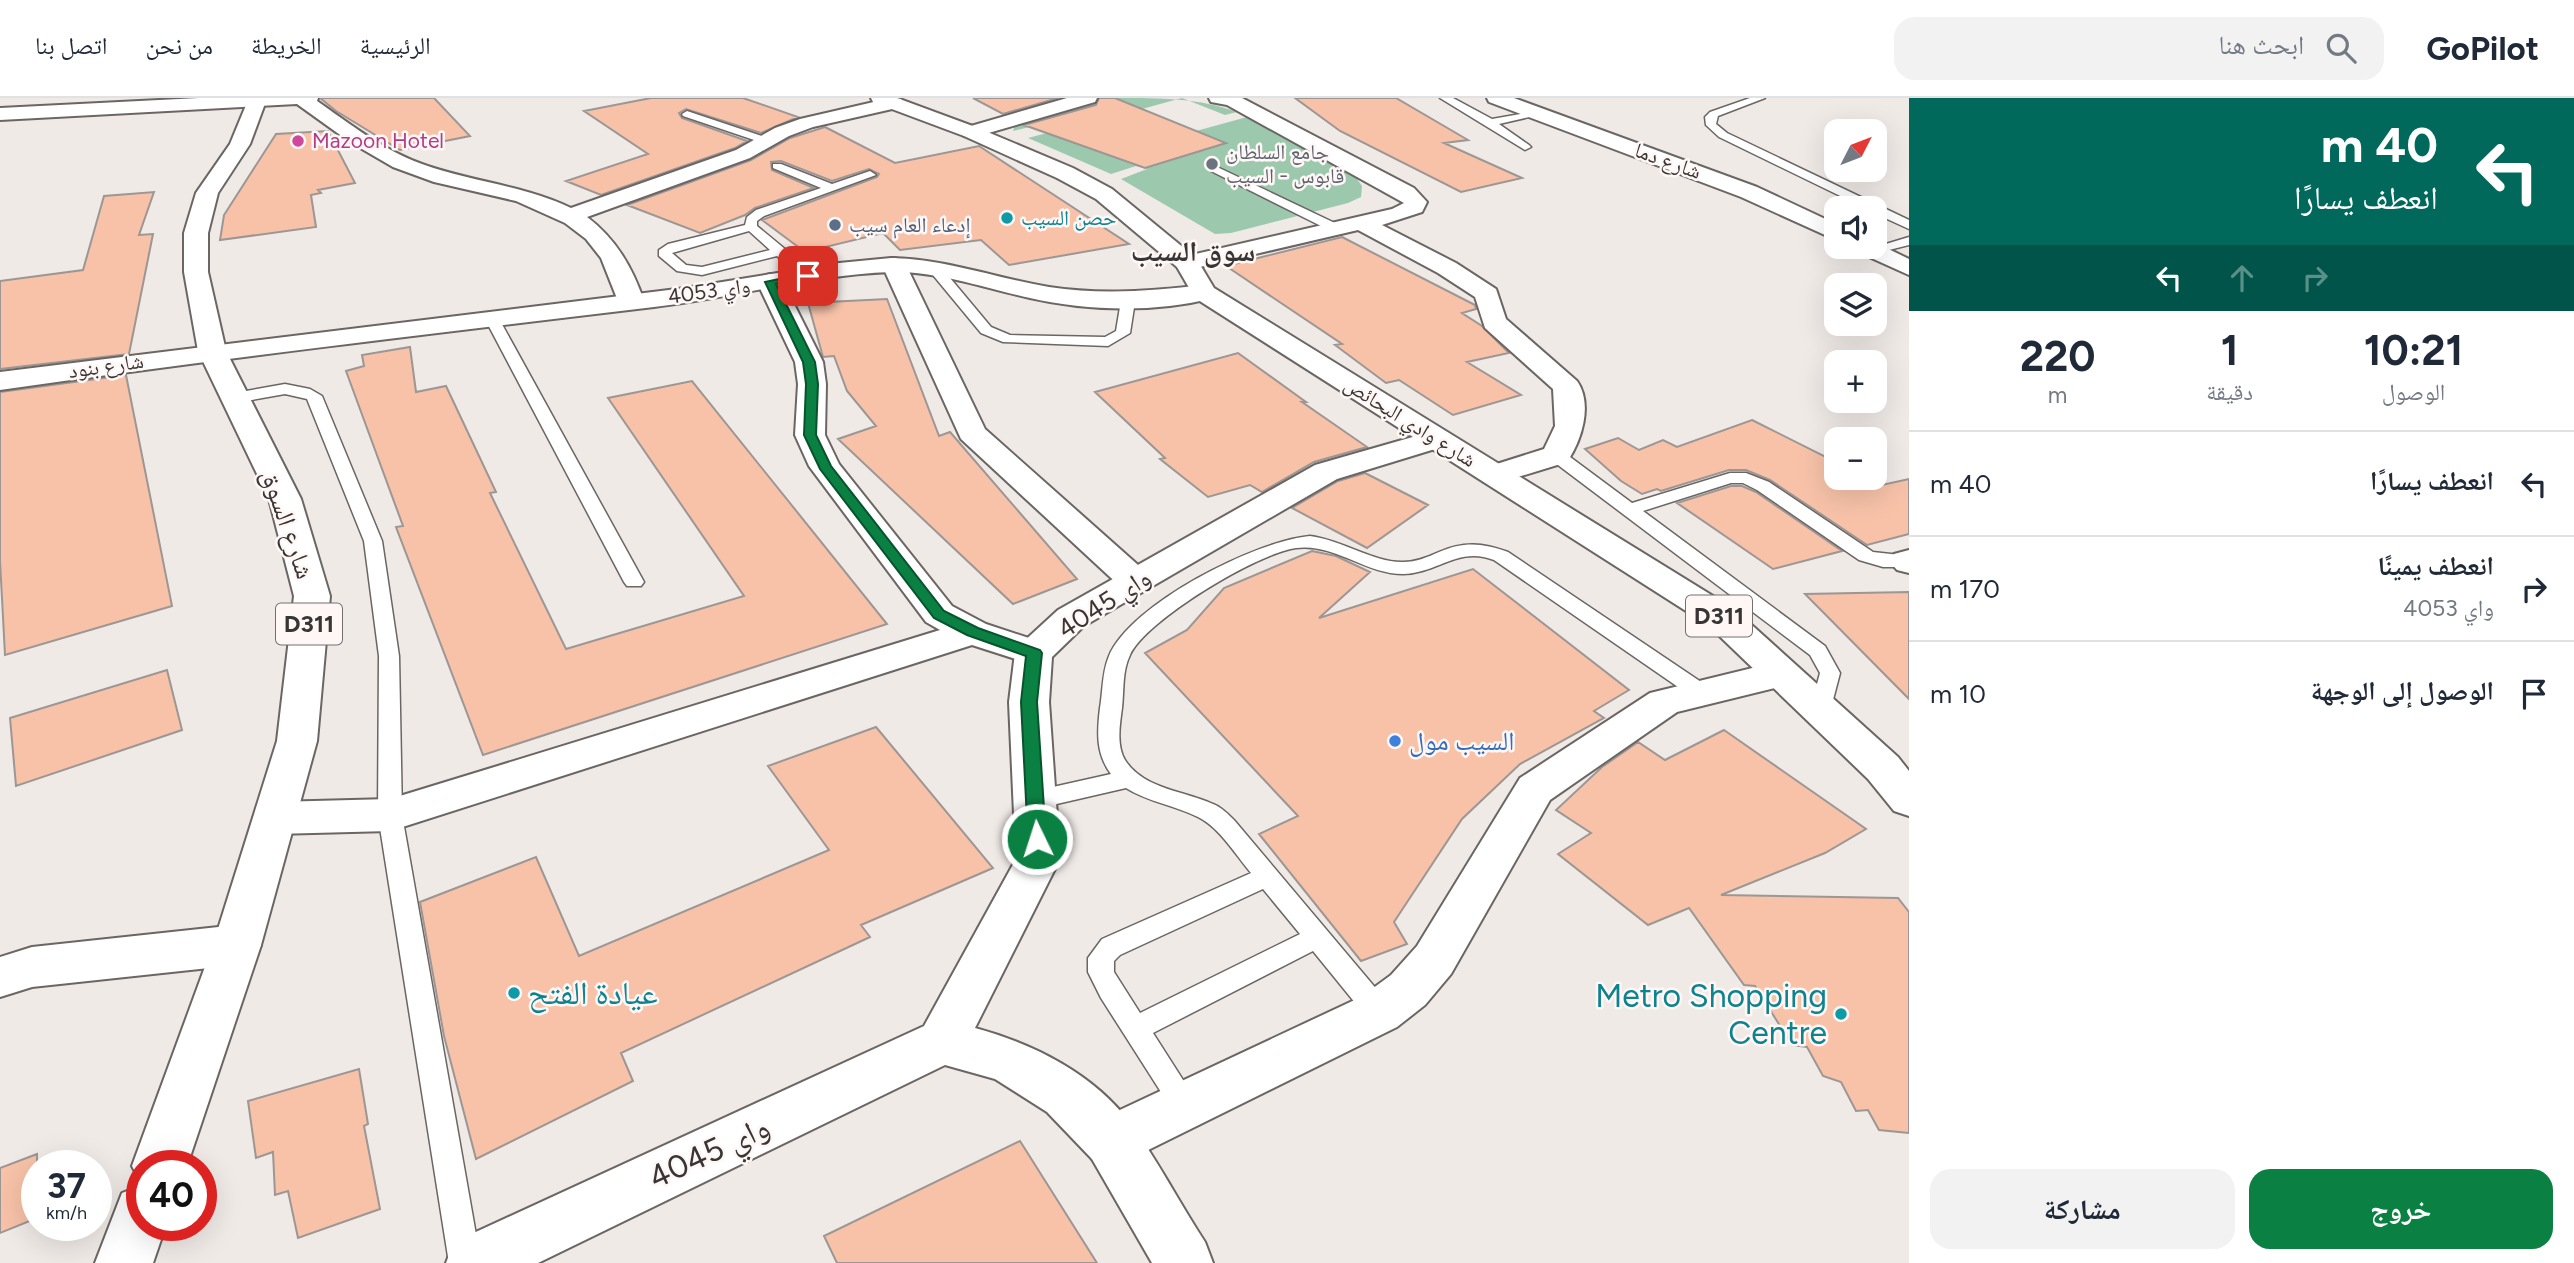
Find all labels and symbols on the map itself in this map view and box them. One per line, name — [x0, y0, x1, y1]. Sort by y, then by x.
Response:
north arrow — [1824, 119, 1886, 182]
place label: Mazoon Hotel — [312, 128, 444, 153]
marker: Mazoon Hotel — [290, 133, 306, 149]
street label: شارع دما — [1631, 137, 1705, 185]
place label: جامع السلطان قابوس - السيب — [1226, 139, 1344, 189]
marker: جامع السلطان قابوس - السيب — [1204, 156, 1220, 172]
place label: حصن السيب — [1021, 205, 1116, 231]
marker: حصن السيب — [999, 210, 1015, 226]
place label: إدعاء العام سيب — [849, 212, 970, 239]
marker: إدعاء العام سيب — [827, 217, 843, 233]
district label: سوق السيب — [1131, 234, 1255, 268]
pin — [778, 246, 838, 306]
street label: واي 4053 — [666, 272, 752, 313]
street label: شارع بنود — [67, 348, 145, 384]
street label: شارع وادي البحائص — [1338, 371, 1481, 476]
street label: شارع السوق — [254, 465, 322, 583]
street label: واي 4045 — [1051, 561, 1159, 649]
road number: D311 — [1686, 596, 1752, 636]
road number: D311 — [276, 603, 342, 644]
place label: السيب مول — [1409, 725, 1514, 757]
marker: السيب مول — [1387, 733, 1403, 749]
position arrow — [1000, 802, 1074, 876]
place label: عيادة الفتح — [528, 974, 658, 1013]
place label: Metro Shopping Centre — [1595, 977, 1827, 1052]
marker: عيادة الفتح — [506, 985, 522, 1001]
marker: Metro Shopping Centre — [1833, 1006, 1849, 1022]
street label: واي 4045 — [643, 1108, 778, 1202]
speed limit sign: 40 — [126, 1150, 217, 1241]

